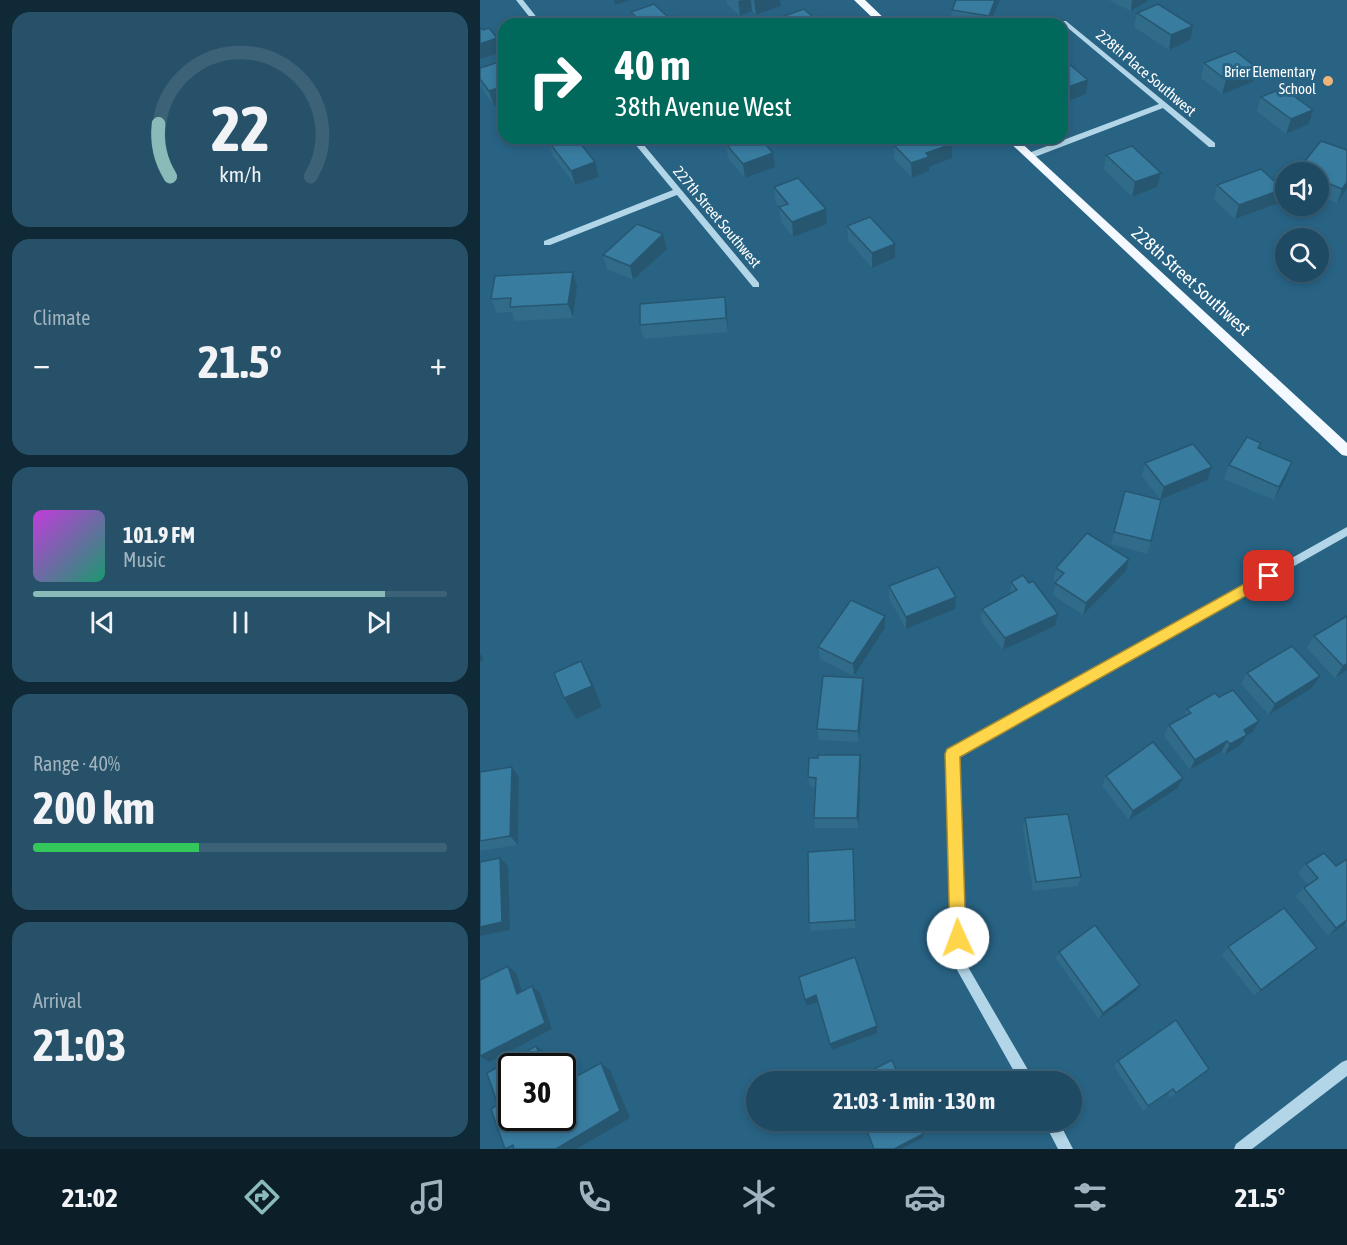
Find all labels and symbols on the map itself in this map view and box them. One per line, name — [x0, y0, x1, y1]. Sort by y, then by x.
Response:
street label: 228th Place Southwest — [1093, 26, 1200, 119]
place label: Brier Elementary School — [1224, 63, 1316, 97]
marker: Brier Elementary School — [1321, 74, 1335, 88]
street label: 227th Street Southwest — [670, 162, 765, 271]
street label: 228th Street Southwest — [1128, 222, 1255, 339]
pin — [1243, 550, 1294, 601]
position arrow — [926, 906, 990, 970]
speed limit sign: 30 — [498, 1053, 576, 1131]

